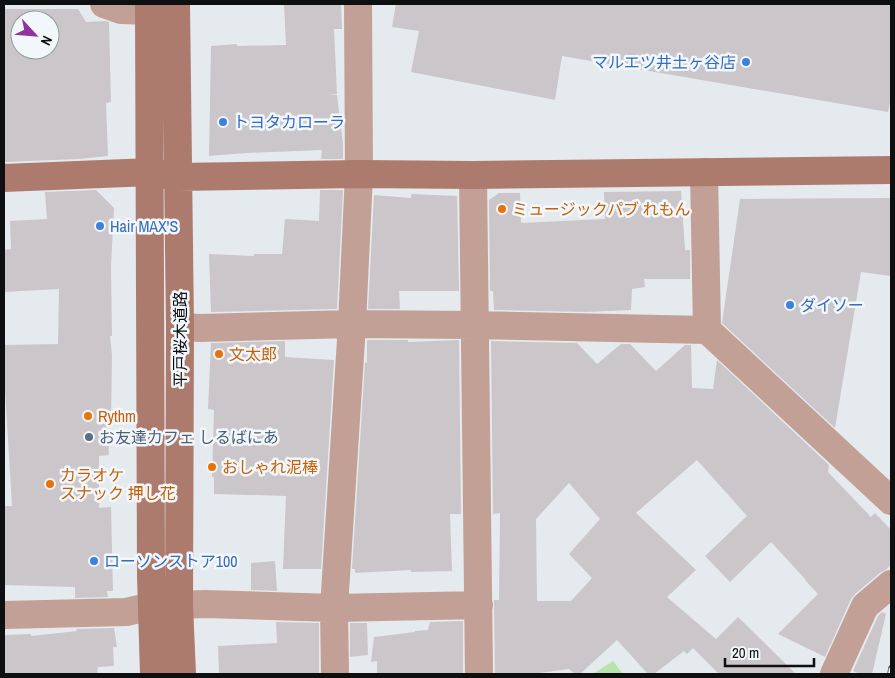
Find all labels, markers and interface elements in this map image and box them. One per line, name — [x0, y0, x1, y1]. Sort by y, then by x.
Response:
north arrow — [10, 10, 60, 60]
text: N — [37, 33, 57, 48]
place label: マルエツ井土ヶ谷店 — [592, 51, 736, 73]
marker: マルエツ井土ヶ谷店 — [740, 56, 752, 68]
place label: トヨタカローラ — [233, 111, 345, 133]
marker: トヨタカローラ — [217, 116, 229, 128]
place label: ミュージックパブ れもん — [512, 198, 691, 220]
marker: ミュージックパブ れもん — [496, 203, 508, 215]
place label: Hair MAX'S — [110, 215, 178, 237]
marker: Hair MAX'S — [94, 220, 106, 232]
street label: 平戸桜木道路 — [169, 291, 191, 387]
place label: ダイソー — [800, 294, 864, 316]
marker: ダイソー — [784, 299, 796, 311]
place label: 文太郎 — [229, 343, 277, 365]
marker: 文太郎 — [213, 348, 225, 360]
place label: Rythm — [98, 405, 136, 427]
marker: Rythm — [82, 410, 94, 422]
place label: お友達カフェ しるばにあ — [99, 426, 279, 448]
marker: お友達カフェ しるばにあ — [83, 431, 95, 443]
place label: おしゃれ泥棒 — [222, 456, 318, 478]
marker: おしゃれ泥棒 — [206, 461, 218, 473]
place label: カラオケ スナック 押し花 — [60, 464, 176, 504]
marker: カラオケ スナック 押し花 — [44, 478, 56, 490]
place label: ローソンストア100 — [104, 550, 238, 572]
marker: ローソンストア100 — [88, 555, 100, 567]
scale bar — [725, 636, 814, 668]
text: 20 m — [732, 642, 759, 663]

